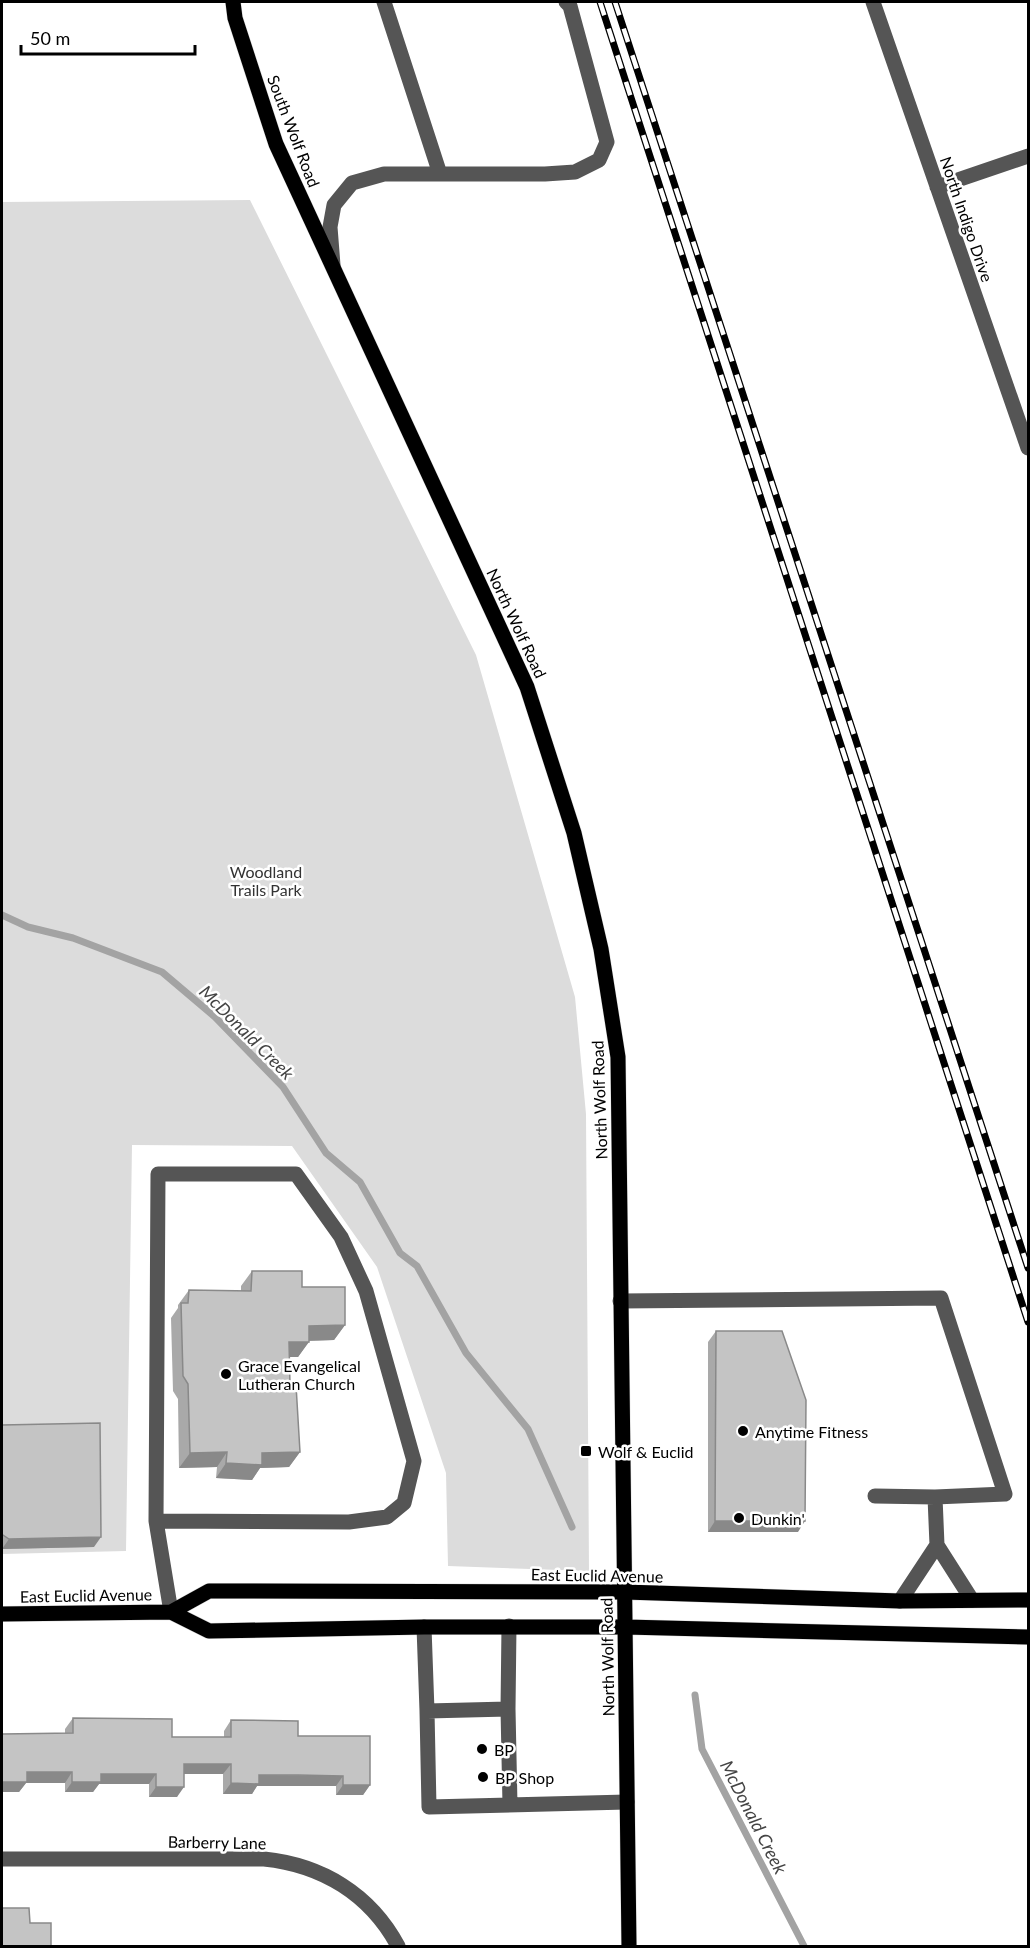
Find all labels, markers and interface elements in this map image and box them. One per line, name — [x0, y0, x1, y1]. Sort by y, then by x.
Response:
scale bar — [21, 18, 195, 56]
text: 50 m — [30, 27, 70, 49]
street label: South Wolf Road — [264, 72, 324, 190]
street label: North Indigo Drive — [937, 154, 997, 284]
street label: North Wolf Road — [483, 565, 551, 681]
park label: Woodland Trails Park — [230, 862, 302, 899]
water label: McDonald Creek — [195, 980, 299, 1084]
street label: North Wolf Road — [587, 1040, 611, 1160]
place label: Grace Evangelical Lutheran Church — [238, 1356, 361, 1393]
marker: Grace Evangelical Lutheran Church — [219, 1367, 233, 1381]
place label: Anytime Fitness — [755, 1422, 868, 1441]
marker: Anytime Fitness — [736, 1424, 750, 1438]
place label: Wolf & Euclid — [598, 1442, 693, 1461]
marker: Wolf & Euclid — [579, 1444, 593, 1458]
place label: Dunkin' — [751, 1509, 805, 1528]
marker: Dunkin' — [732, 1511, 746, 1525]
street label: East Euclid Avenue — [531, 1564, 663, 1586]
street label: East Euclid Avenue — [20, 1584, 152, 1606]
street label: North Wolf Road — [596, 1597, 618, 1717]
place label: BP — [494, 1740, 514, 1759]
marker: BP — [475, 1742, 489, 1756]
water label: McDonald Creek — [716, 1757, 792, 1878]
place label: BP Shop — [495, 1768, 554, 1787]
marker: BP Shop — [476, 1770, 490, 1784]
street label: Barberry Lane — [168, 1832, 266, 1852]

